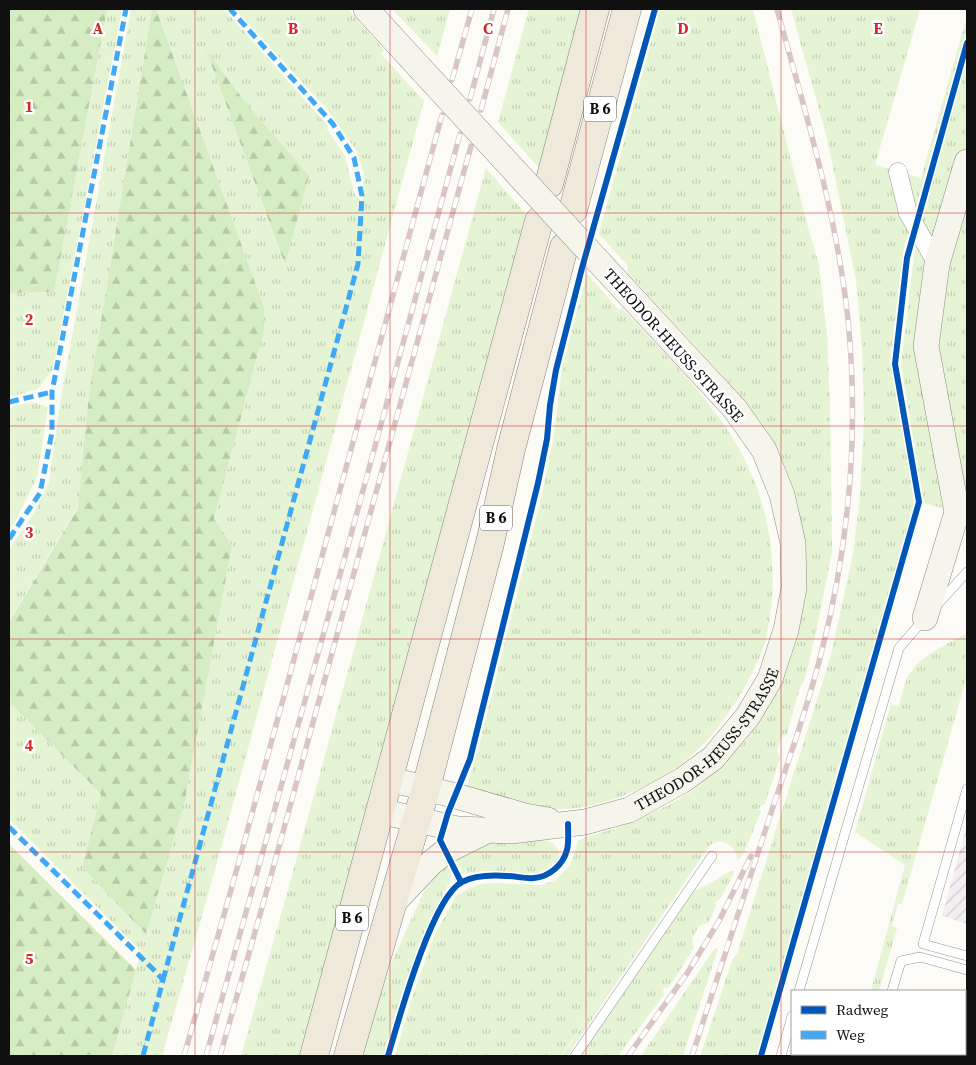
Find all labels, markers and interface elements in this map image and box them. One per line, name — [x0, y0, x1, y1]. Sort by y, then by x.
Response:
text: A — [93, 17, 104, 39]
text: B — [288, 17, 299, 39]
text: C — [483, 17, 493, 39]
text: D — [677, 17, 689, 39]
text: E — [873, 17, 883, 39]
text: 1 — [25, 95, 33, 117]
road number: B 6 — [584, 96, 616, 122]
street label: THEODOR-HEUSS-STRASSE — [599, 263, 749, 427]
text: 2 — [25, 308, 34, 330]
road number: B 6 — [480, 506, 512, 530]
text: 3 — [25, 521, 34, 543]
street label: THEODOR-HEUSS-STRASSE — [630, 665, 784, 816]
text: 4 — [25, 734, 34, 756]
road number: B 6 — [336, 906, 368, 930]
text: 5 — [25, 947, 34, 969]
legend — [791, 990, 966, 1055]
text: Radweg — [836, 999, 889, 1020]
text: Weg — [836, 1024, 865, 1045]

